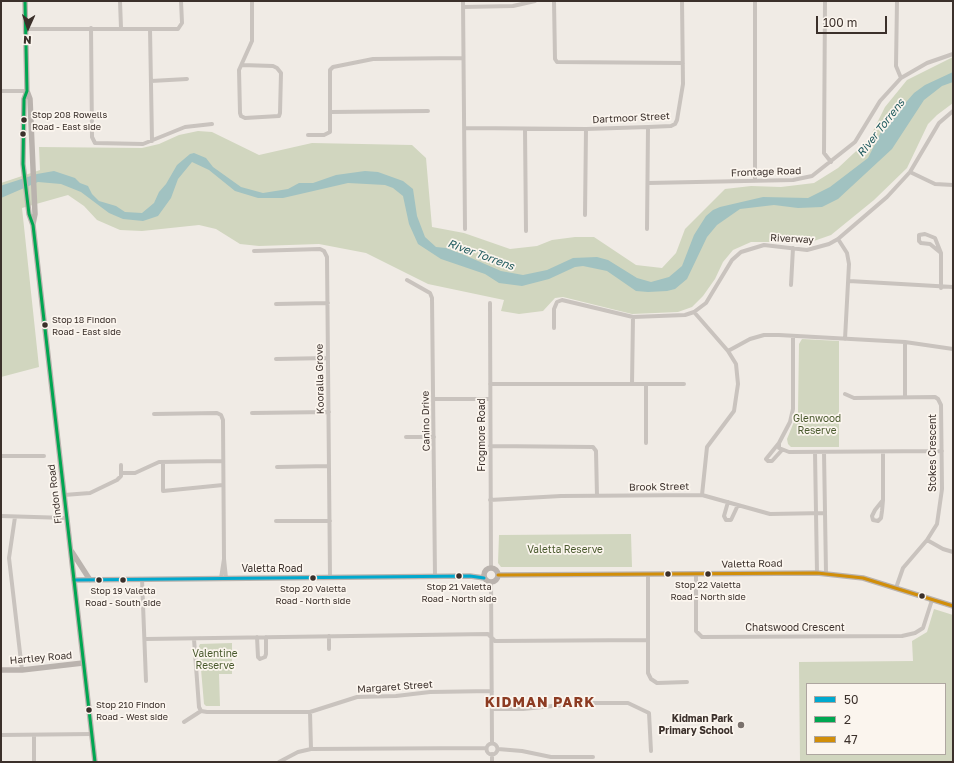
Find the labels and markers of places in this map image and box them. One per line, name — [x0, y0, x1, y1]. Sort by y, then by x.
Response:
place label: Stop 208 Rowells Road - East side — [32, 110, 107, 131]
marker: Stop 208 Rowells Road - East side — [19, 115, 29, 125]
unlabelled marker — [18, 129, 28, 139]
place label: Stop 18 Findon Road - East side — [52, 315, 121, 336]
marker: Stop 18 Findon Road - East side — [40, 320, 50, 330]
unlabelled marker — [663, 569, 673, 579]
marker: Stop 22 Valetta Road - North side — [703, 569, 713, 579]
marker: Stop 21 Valetta Road - North side — [454, 571, 464, 581]
marker: Stop 20 Valetta Road - North side — [308, 573, 318, 583]
unlabelled marker — [94, 575, 104, 585]
marker: Stop 19 Valetta Road - South side — [118, 575, 128, 585]
place label: Stop 22 Valetta Road - North side — [670, 580, 746, 601]
place label: Stop 21 Valetta Road - North side — [421, 582, 497, 603]
place label: Stop 20 Valetta Road - North side — [275, 584, 351, 605]
place label: Stop 19 Valetta Road - South side — [85, 586, 161, 607]
unlabelled marker — [917, 591, 927, 601]
place label: Stop 210 Findon Road - West side — [96, 700, 168, 721]
marker: Stop 210 Findon Road - West side — [84, 705, 94, 715]
place label: Kidman Park Primary School — [659, 713, 733, 736]
marker: Kidman Park Primary School — [736, 720, 746, 730]

